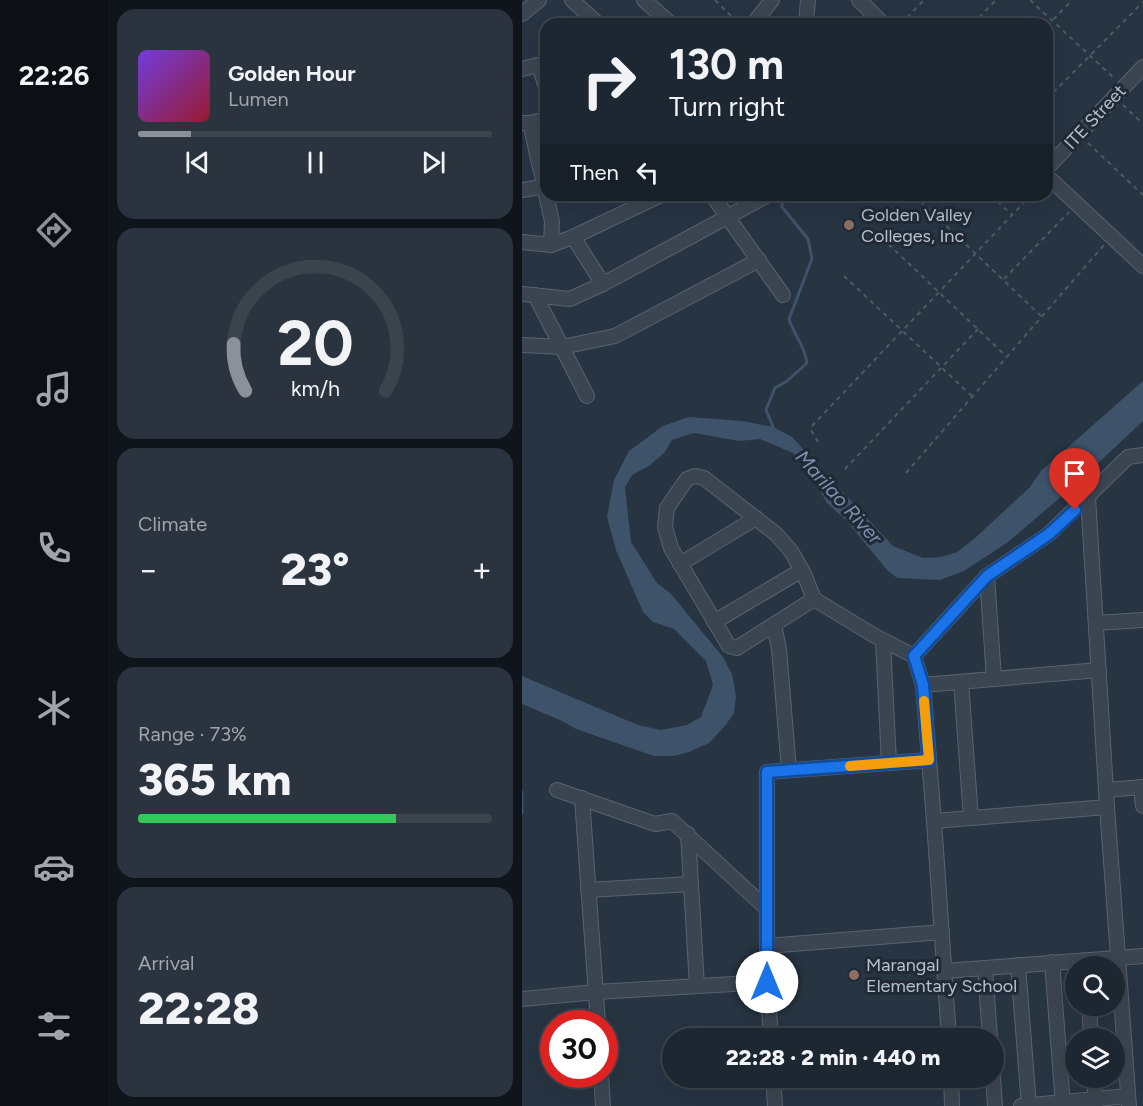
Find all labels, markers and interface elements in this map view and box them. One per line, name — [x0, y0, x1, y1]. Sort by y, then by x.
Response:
text: 130 m — [669, 39, 784, 90]
icon: right — [570, 42, 648, 120]
text: 22:26 — [19, 59, 89, 92]
text: Golden Hour — [228, 60, 356, 87]
street label: ITE Street — [1060, 80, 1131, 154]
text: Lumen — [228, 87, 289, 111]
text: Turn right — [669, 90, 785, 123]
icon: previous — [181, 146, 214, 179]
icon: pause — [299, 146, 332, 179]
icon: next — [417, 146, 450, 179]
icon: left — [631, 156, 664, 189]
text: Then — [570, 159, 619, 186]
place label: Golden Valley Colleges, Inc — [861, 204, 972, 247]
icon: directions — [33, 209, 75, 251]
marker: Golden Valley Colleges, Inc — [842, 218, 856, 232]
text: 20 — [277, 306, 353, 381]
icon: music — [33, 368, 75, 410]
text: km/h — [291, 376, 339, 401]
water label: Marilao River — [791, 445, 888, 550]
pin — [1049, 448, 1100, 510]
icon: arrive — [1058, 457, 1091, 490]
text: Climate — [138, 512, 207, 536]
icon: phone — [33, 527, 75, 569]
text: 23° — [281, 542, 349, 596]
text: − — [138, 550, 159, 589]
text: + — [471, 550, 492, 589]
icon: climate — [33, 687, 75, 729]
text: Range · 73% — [138, 722, 247, 746]
text: 365 km — [138, 752, 291, 806]
icon: car — [33, 846, 75, 888]
position arrow — [735, 950, 799, 1014]
text: Arrival — [138, 951, 194, 975]
place label: Marangal Elementary School — [866, 954, 1017, 997]
map controls — [1065, 956, 1125, 1088]
button: search — [1065, 956, 1125, 1016]
marker: Marangal Elementary School — [847, 968, 861, 982]
text: 22:28 — [138, 981, 259, 1035]
icon: filters — [33, 1005, 75, 1047]
speed limit sign: 30 — [540, 1010, 618, 1088]
button: layers — [1065, 1028, 1125, 1088]
text: 22:28 · 2 min · 440 m — [726, 1044, 940, 1071]

